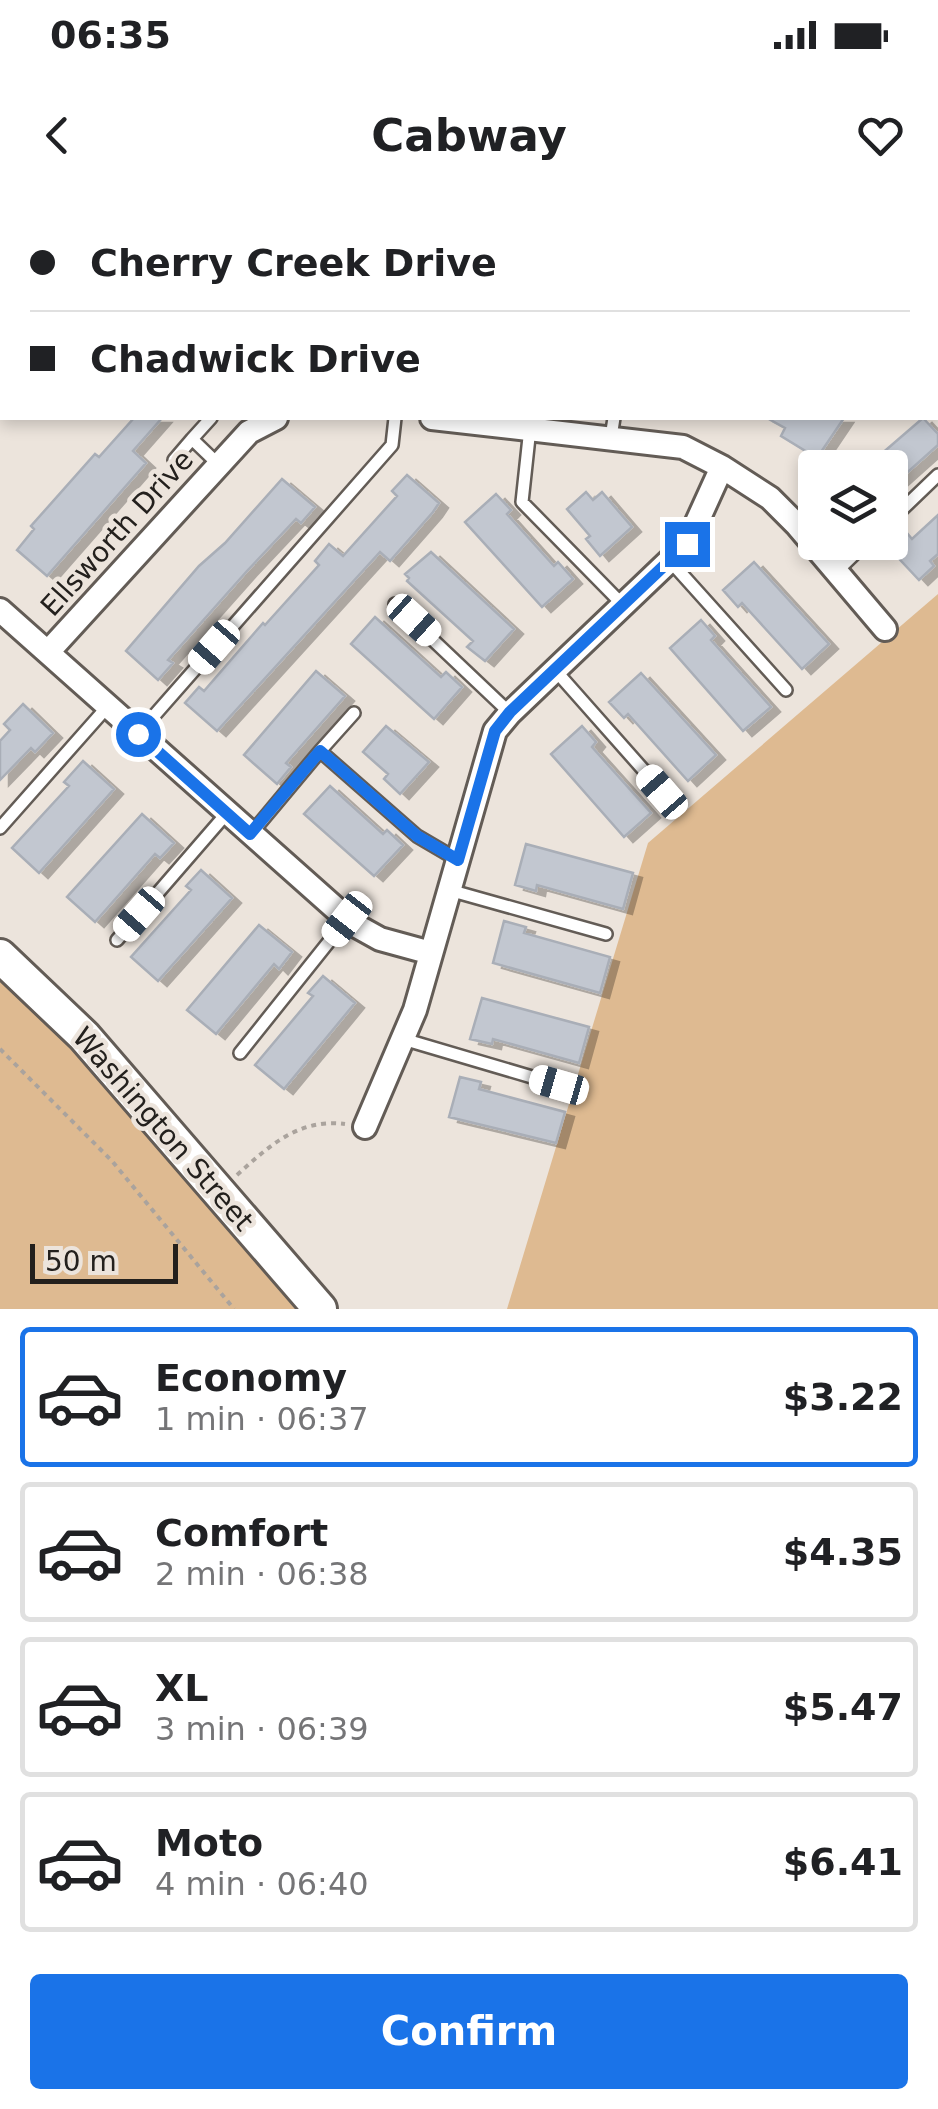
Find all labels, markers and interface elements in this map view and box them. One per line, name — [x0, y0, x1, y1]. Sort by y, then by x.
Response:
text: 06:35 — [50, 13, 171, 57]
icon: back — [30, 108, 85, 163]
icon: heart — [853, 108, 908, 163]
text: Cabway — [371, 109, 567, 162]
text: Cherry Creek Drive — [90, 241, 497, 285]
text: Chadwick Drive — [90, 337, 421, 381]
street label: Ellsworth Drive — [34, 443, 200, 623]
map controls — [798, 450, 908, 560]
button: layers — [798, 450, 908, 560]
route end — [665, 522, 710, 567]
car — [382, 589, 446, 651]
car — [183, 615, 245, 679]
route start — [116, 712, 161, 757]
car — [631, 760, 693, 824]
car — [108, 882, 170, 946]
car — [317, 886, 377, 952]
street label: Washington Street — [66, 1021, 260, 1237]
car — [526, 1062, 592, 1108]
scale bar — [30, 1239, 178, 1284]
text: 50 m — [45, 1245, 117, 1278]
icon: car — [35, 1352, 125, 1442]
text: Economy — [155, 1356, 347, 1400]
text: $3.22 — [783, 1375, 903, 1419]
text: 1 min · 06:37 — [155, 1400, 369, 1438]
icon: car — [35, 1507, 125, 1597]
text: Comfort — [155, 1511, 328, 1555]
text: $4.35 — [783, 1530, 903, 1574]
text: 2 min · 06:38 — [155, 1555, 369, 1593]
icon: car — [35, 1662, 125, 1752]
text: XL — [155, 1666, 209, 1710]
text: $5.47 — [783, 1685, 903, 1729]
text: 3 min · 06:39 — [155, 1710, 369, 1748]
icon: car — [35, 1817, 125, 1907]
text: Moto — [155, 1821, 263, 1865]
text: $6.41 — [783, 1840, 903, 1884]
text: 4 min · 06:40 — [155, 1865, 369, 1903]
button: Confirm — [30, 1974, 908, 2089]

